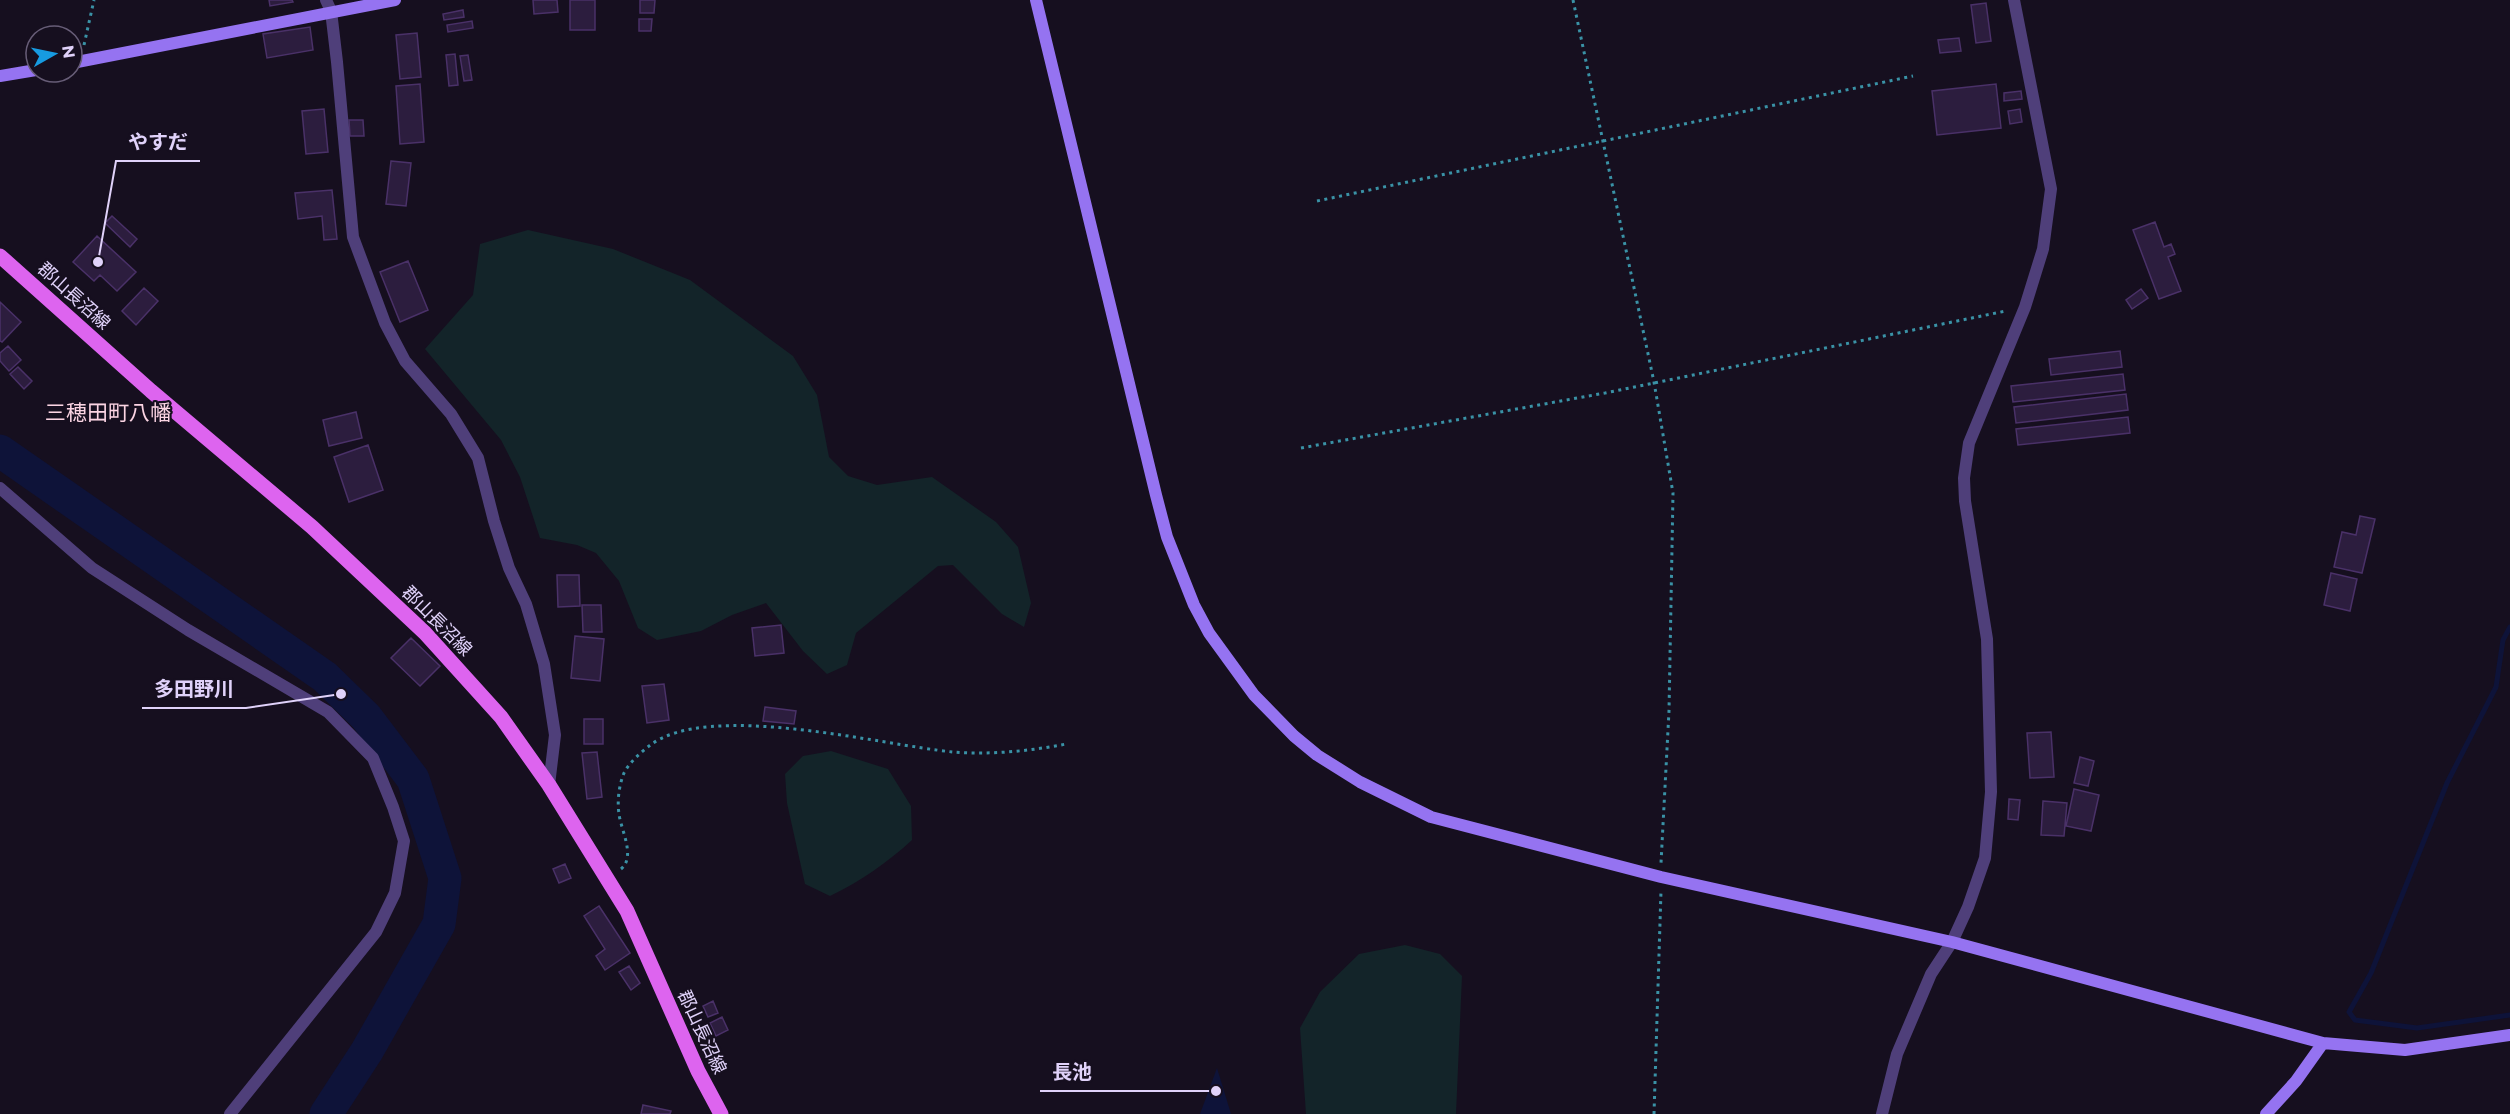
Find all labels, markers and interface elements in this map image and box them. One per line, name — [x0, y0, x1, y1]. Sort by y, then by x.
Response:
north arrow — [24, 24, 84, 84]
text: N — [58, 44, 79, 60]
callout: やすだ — [116, 123, 200, 161]
text: やすだ — [128, 130, 188, 154]
street label: 郡山長沼線 — [33, 258, 115, 334]
district label: 三穂田町八幡 — [45, 400, 171, 425]
street label: 郡山長沼線 — [397, 581, 477, 661]
callout: 多田野川 — [142, 670, 246, 708]
text: 多田野川 — [154, 677, 234, 701]
street label: 郡山長沼線 — [673, 987, 731, 1077]
callout: 長池 — [1040, 1053, 1104, 1091]
text: 長池 — [1052, 1060, 1092, 1084]

